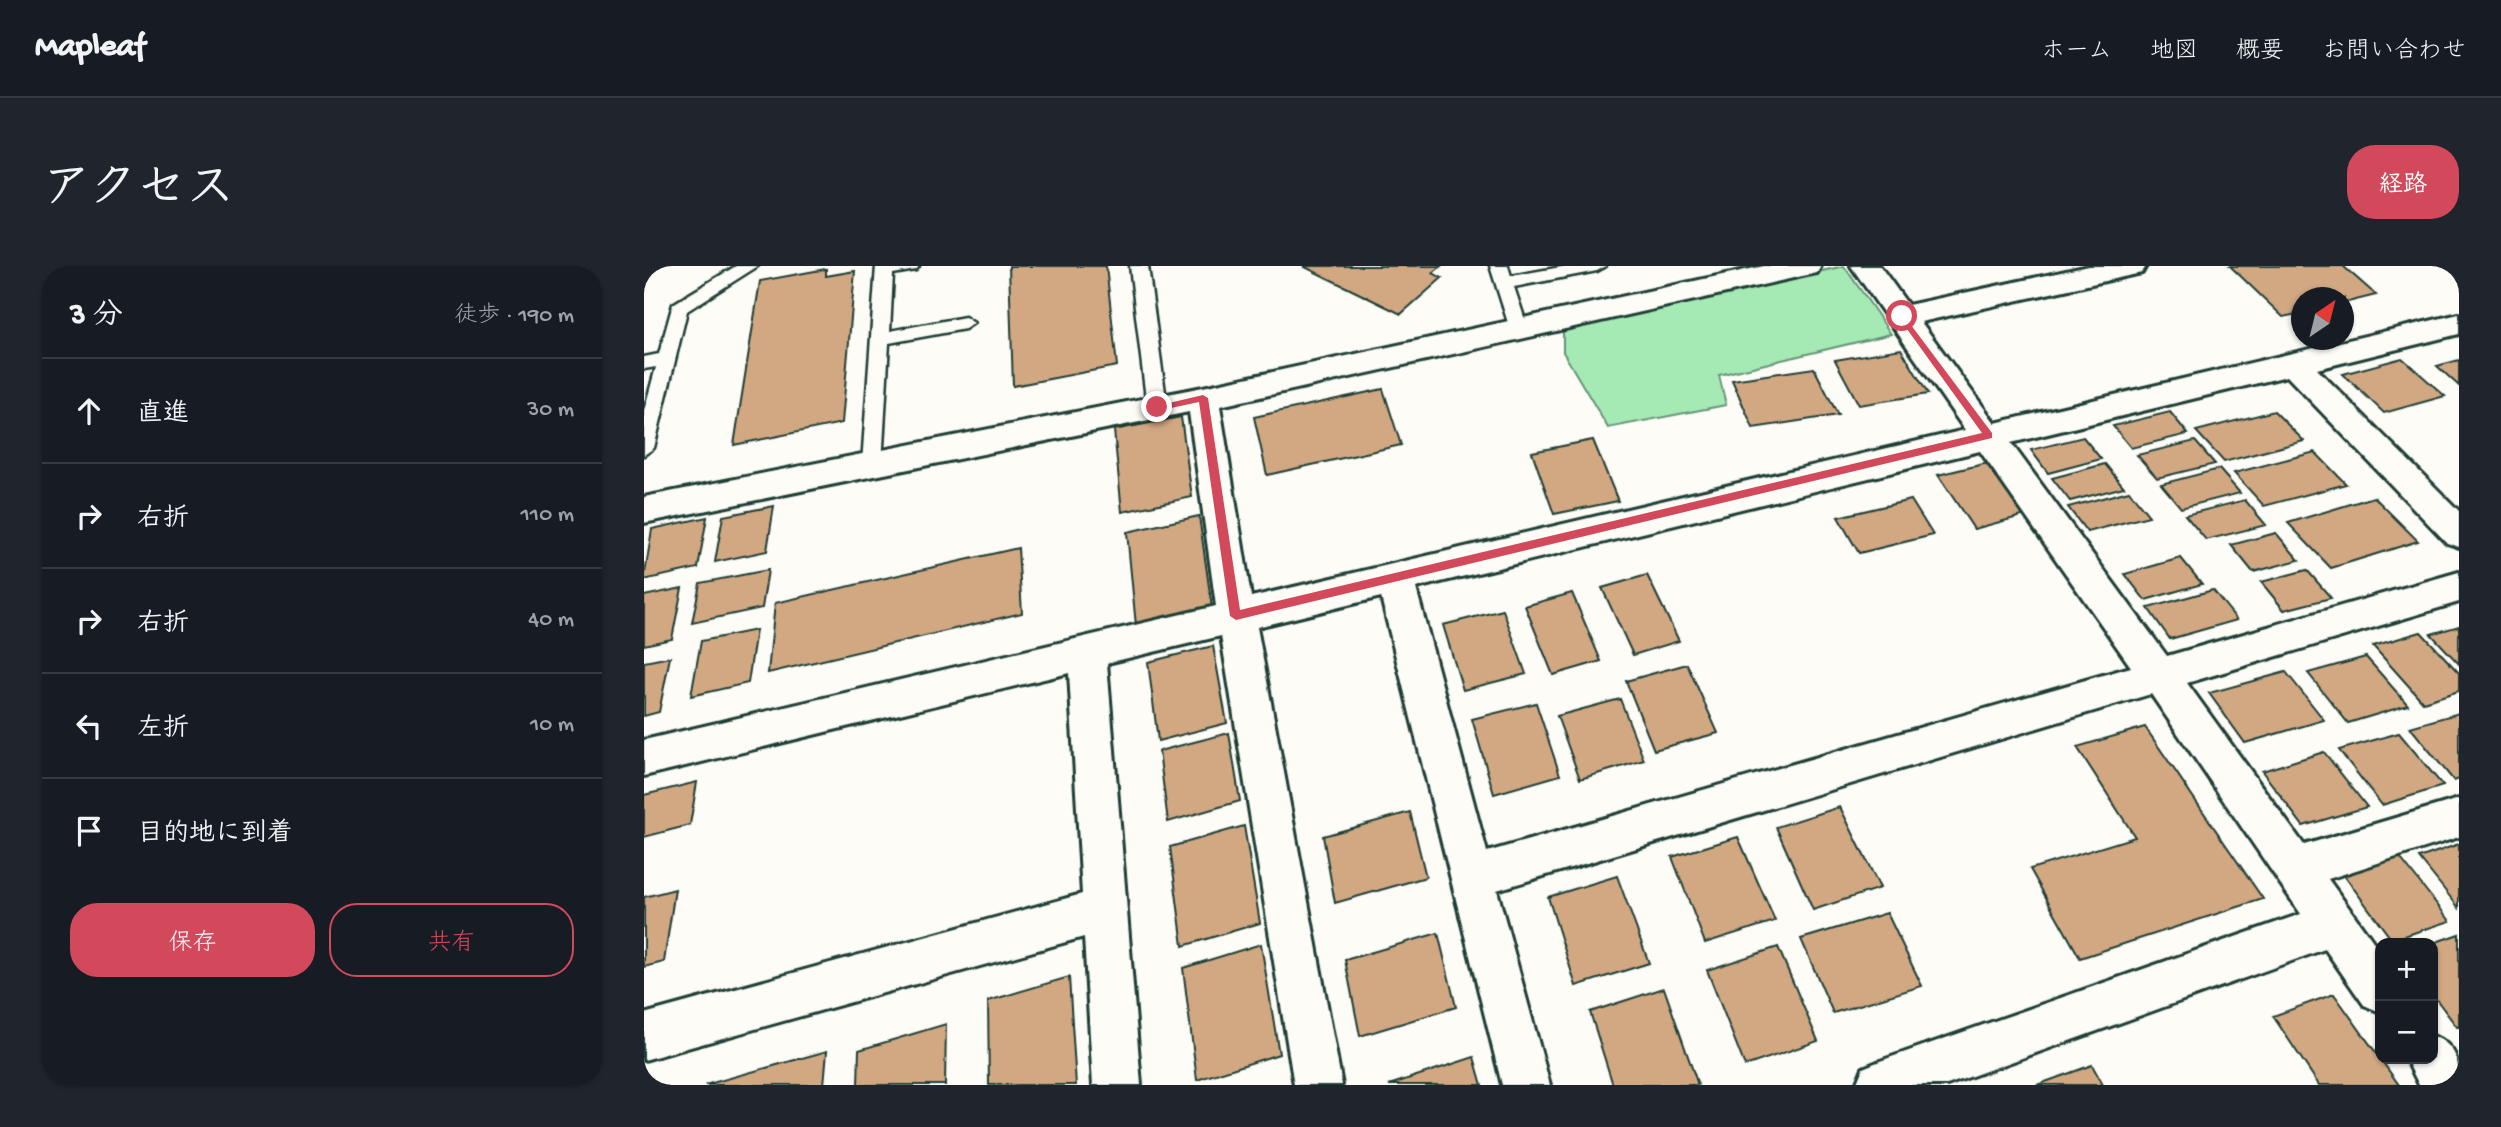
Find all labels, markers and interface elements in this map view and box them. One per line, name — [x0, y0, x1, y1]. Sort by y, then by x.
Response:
text: Mapleaf — [35, 29, 145, 67]
text: ホーム — [2041, 38, 2112, 67]
text: 地図 — [2150, 38, 2198, 67]
text: 概要 — [2236, 38, 2284, 67]
text: お問い合わせ — [2322, 38, 2466, 67]
button: 経路 — [2347, 145, 2459, 219]
text: アクセス — [42, 163, 235, 221]
north arrow — [2291, 287, 2354, 350]
text: 3 分 — [70, 300, 123, 335]
route start — [1886, 300, 1917, 331]
text: 徒歩 · 190 m — [454, 303, 574, 330]
route end — [1141, 391, 1172, 422]
icon: ahead — [70, 392, 108, 430]
text: 30 m — [527, 397, 574, 424]
text: 直進 — [137, 400, 189, 431]
icon: right — [70, 497, 108, 535]
text: 110 m — [521, 502, 574, 529]
text: 右折 — [137, 505, 189, 536]
icon: right — [70, 602, 108, 640]
text: 40 m — [528, 607, 574, 634]
text: 右折 — [137, 610, 189, 641]
icon: left — [70, 707, 108, 745]
text: 10 m — [530, 712, 574, 739]
text: 左折 — [137, 715, 189, 746]
icon: arrive — [70, 812, 108, 850]
text: 目的地に到着 — [137, 820, 293, 851]
button: 保存 — [70, 903, 315, 977]
button: 共有 — [329, 903, 574, 977]
map controls — [2375, 938, 2438, 1064]
button: + — [2375, 938, 2438, 1001]
button: − — [2375, 1001, 2438, 1064]

